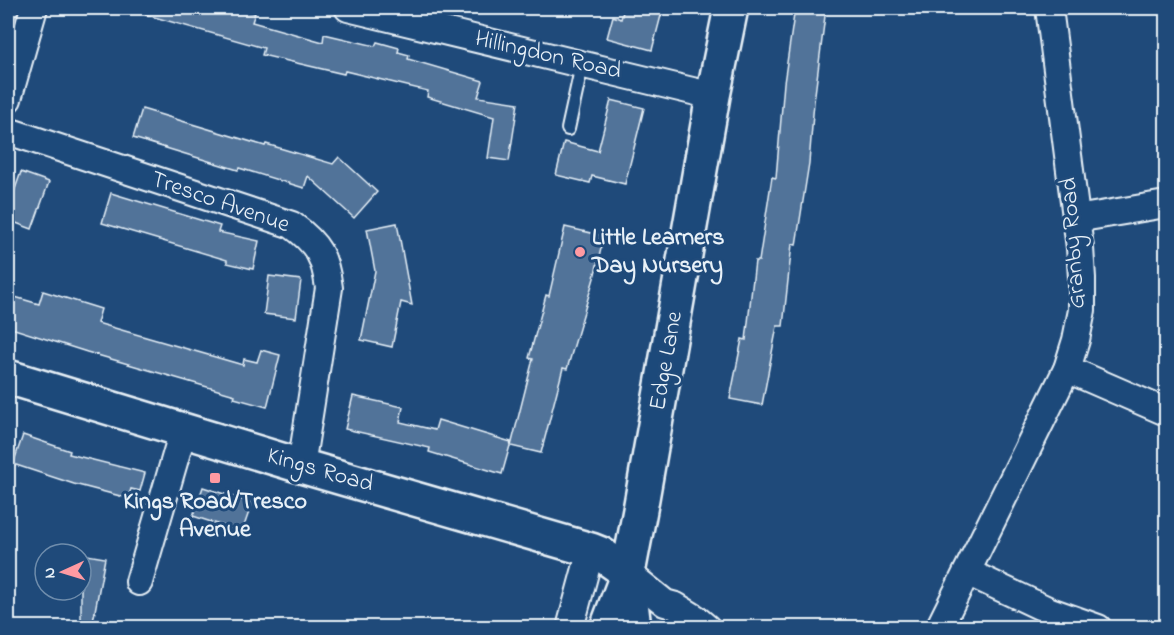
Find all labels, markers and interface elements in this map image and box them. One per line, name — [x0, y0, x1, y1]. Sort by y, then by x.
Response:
street label: Hillingdon Road — [471, 22, 625, 90]
street label: Tresco Avenue — [146, 163, 295, 243]
street label: Granby Road — [1052, 176, 1097, 310]
place label: Little Learners Day Nursery — [591, 221, 724, 285]
marker: Little Learners Day Nursery — [573, 245, 587, 259]
street label: Edge Lane — [641, 308, 693, 413]
street label: Kings Road — [263, 439, 378, 503]
marker: Kings Road/Tresco Avenue — [208, 471, 222, 485]
place label: Kings Road/Tresco Avenue — [123, 485, 307, 548]
north arrow — [33, 542, 93, 602]
text: N — [38, 566, 62, 579]

